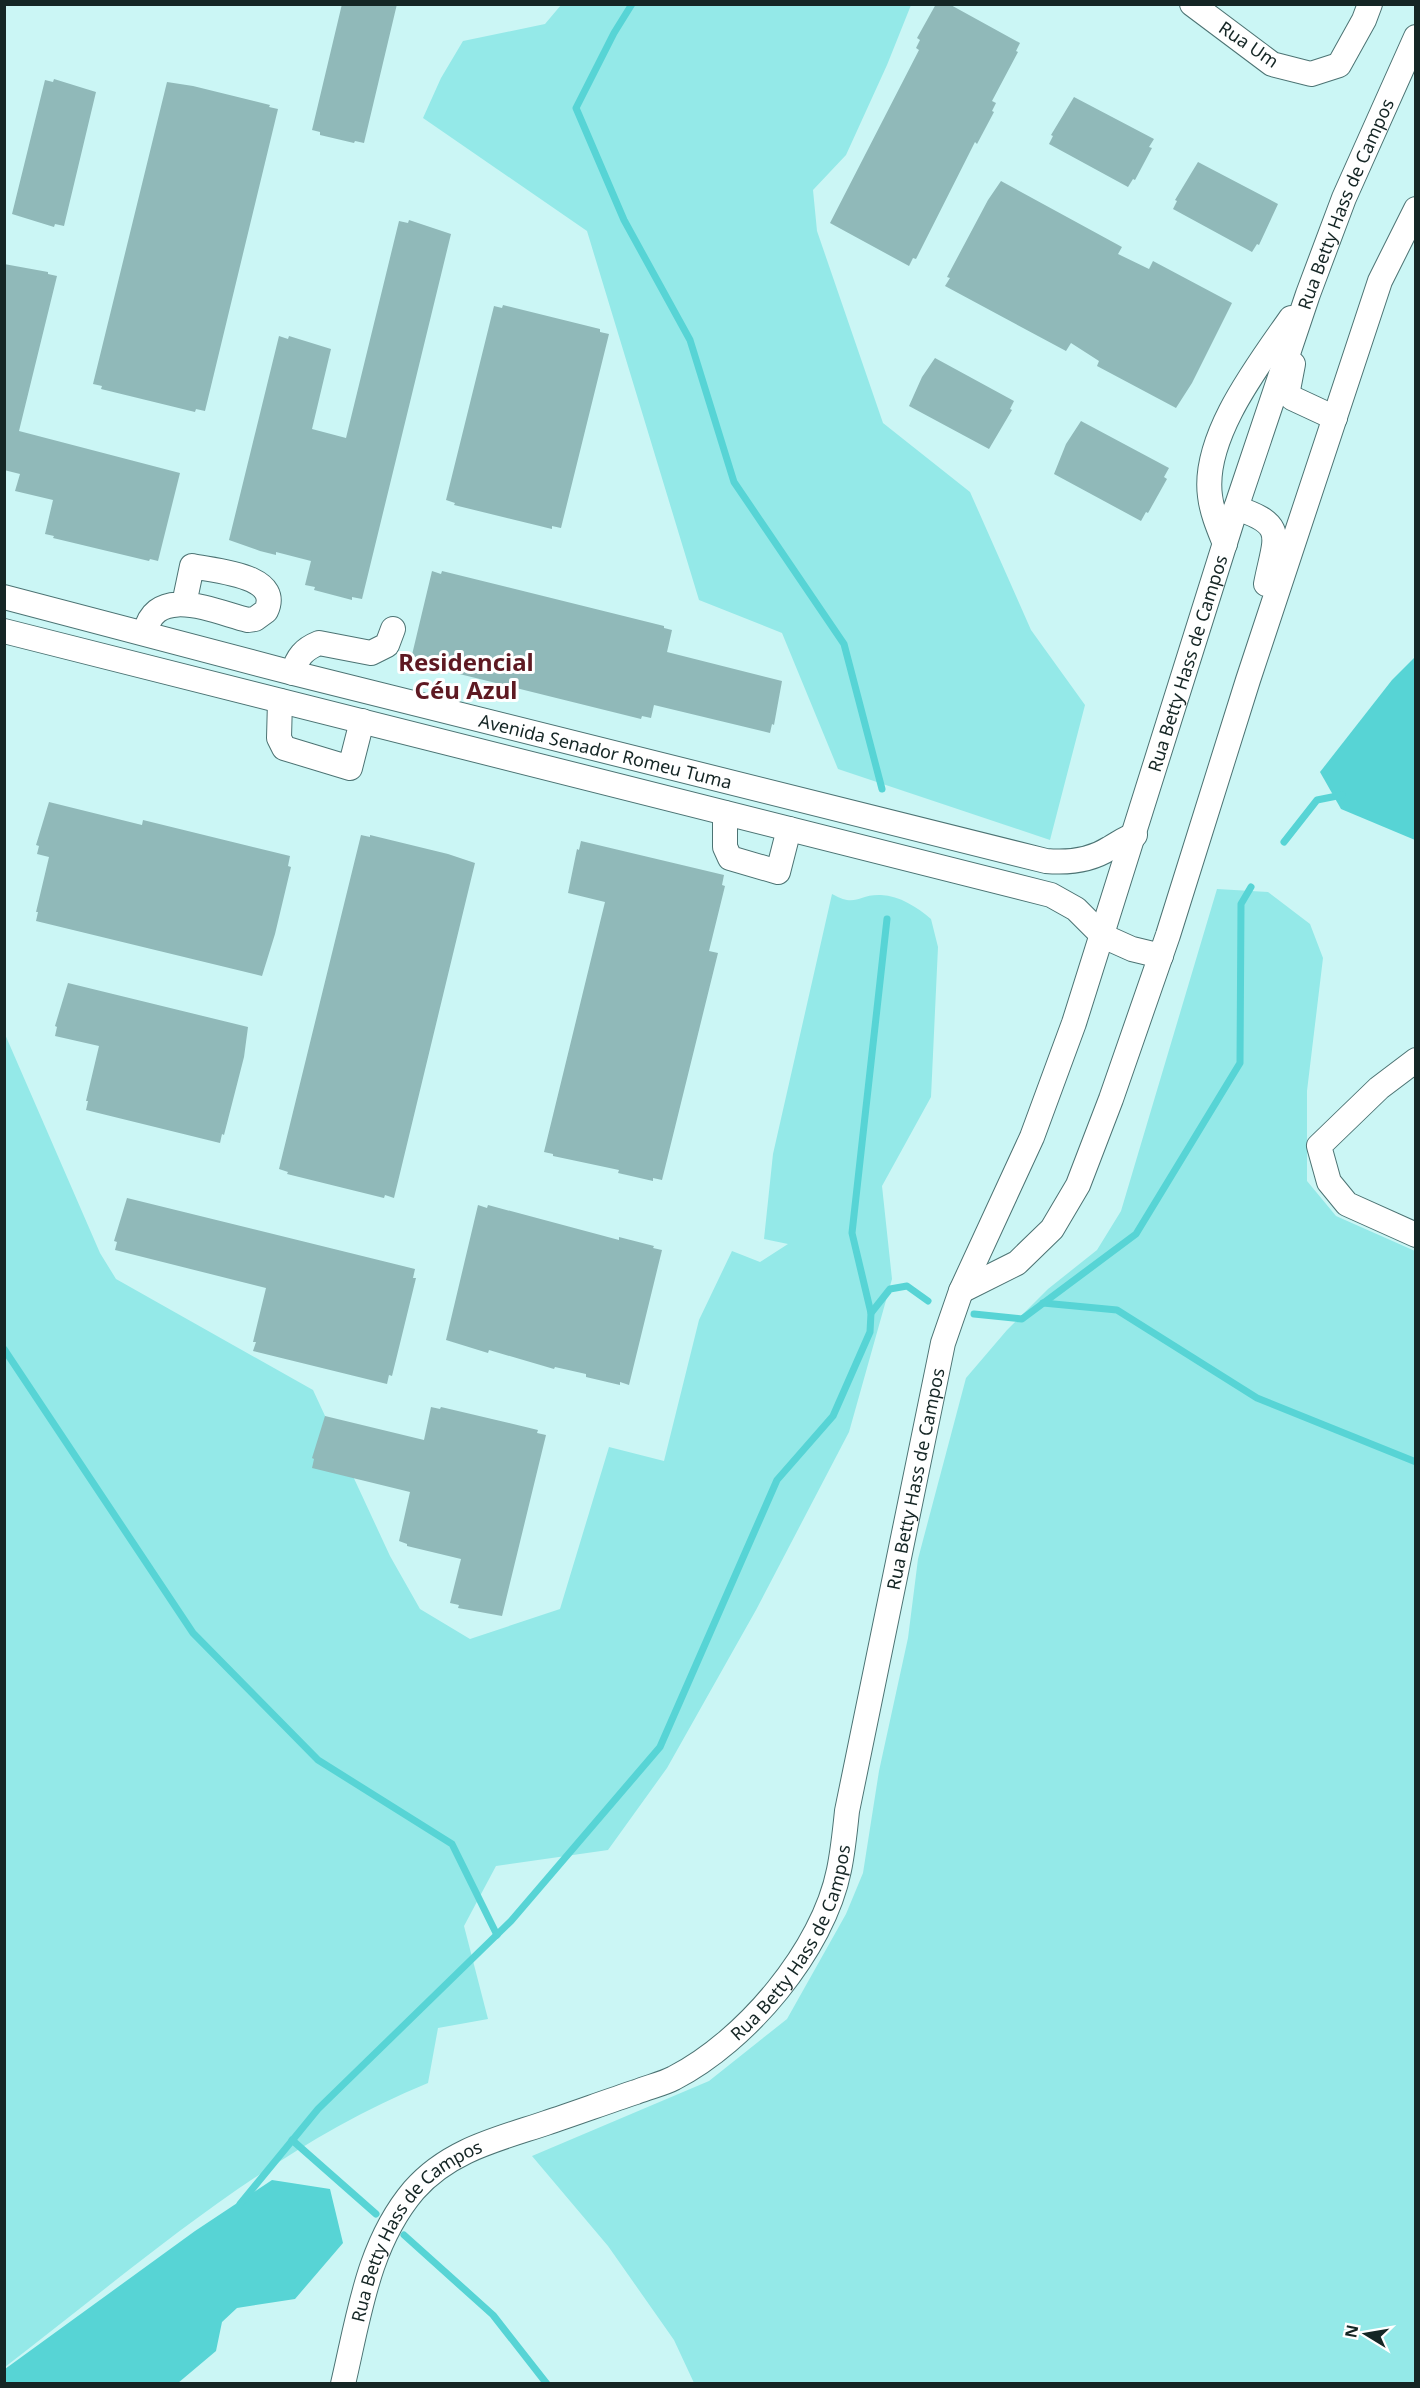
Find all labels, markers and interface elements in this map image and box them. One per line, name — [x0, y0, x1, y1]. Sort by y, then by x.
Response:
street label: Rua Um — [1214, 15, 1284, 73]
street label: Rua Betty Hass de Campos — [1292, 95, 1399, 313]
street label: Rua Betty Hass de Campos — [1142, 552, 1233, 775]
district label: Residencial Céu Azul — [398, 645, 534, 706]
street label: Avenida Senador Romeu Tuma — [477, 708, 735, 794]
street label: Rua Betty Hass de Campos — [881, 1366, 950, 1592]
street label: Rua Betty Hass de Campos — [725, 1843, 855, 2046]
street label: Rua Betty Hass de Campos — [345, 2134, 485, 2324]
north arrow — [1336, 2304, 1396, 2364]
text: N — [1339, 2323, 1363, 2340]

